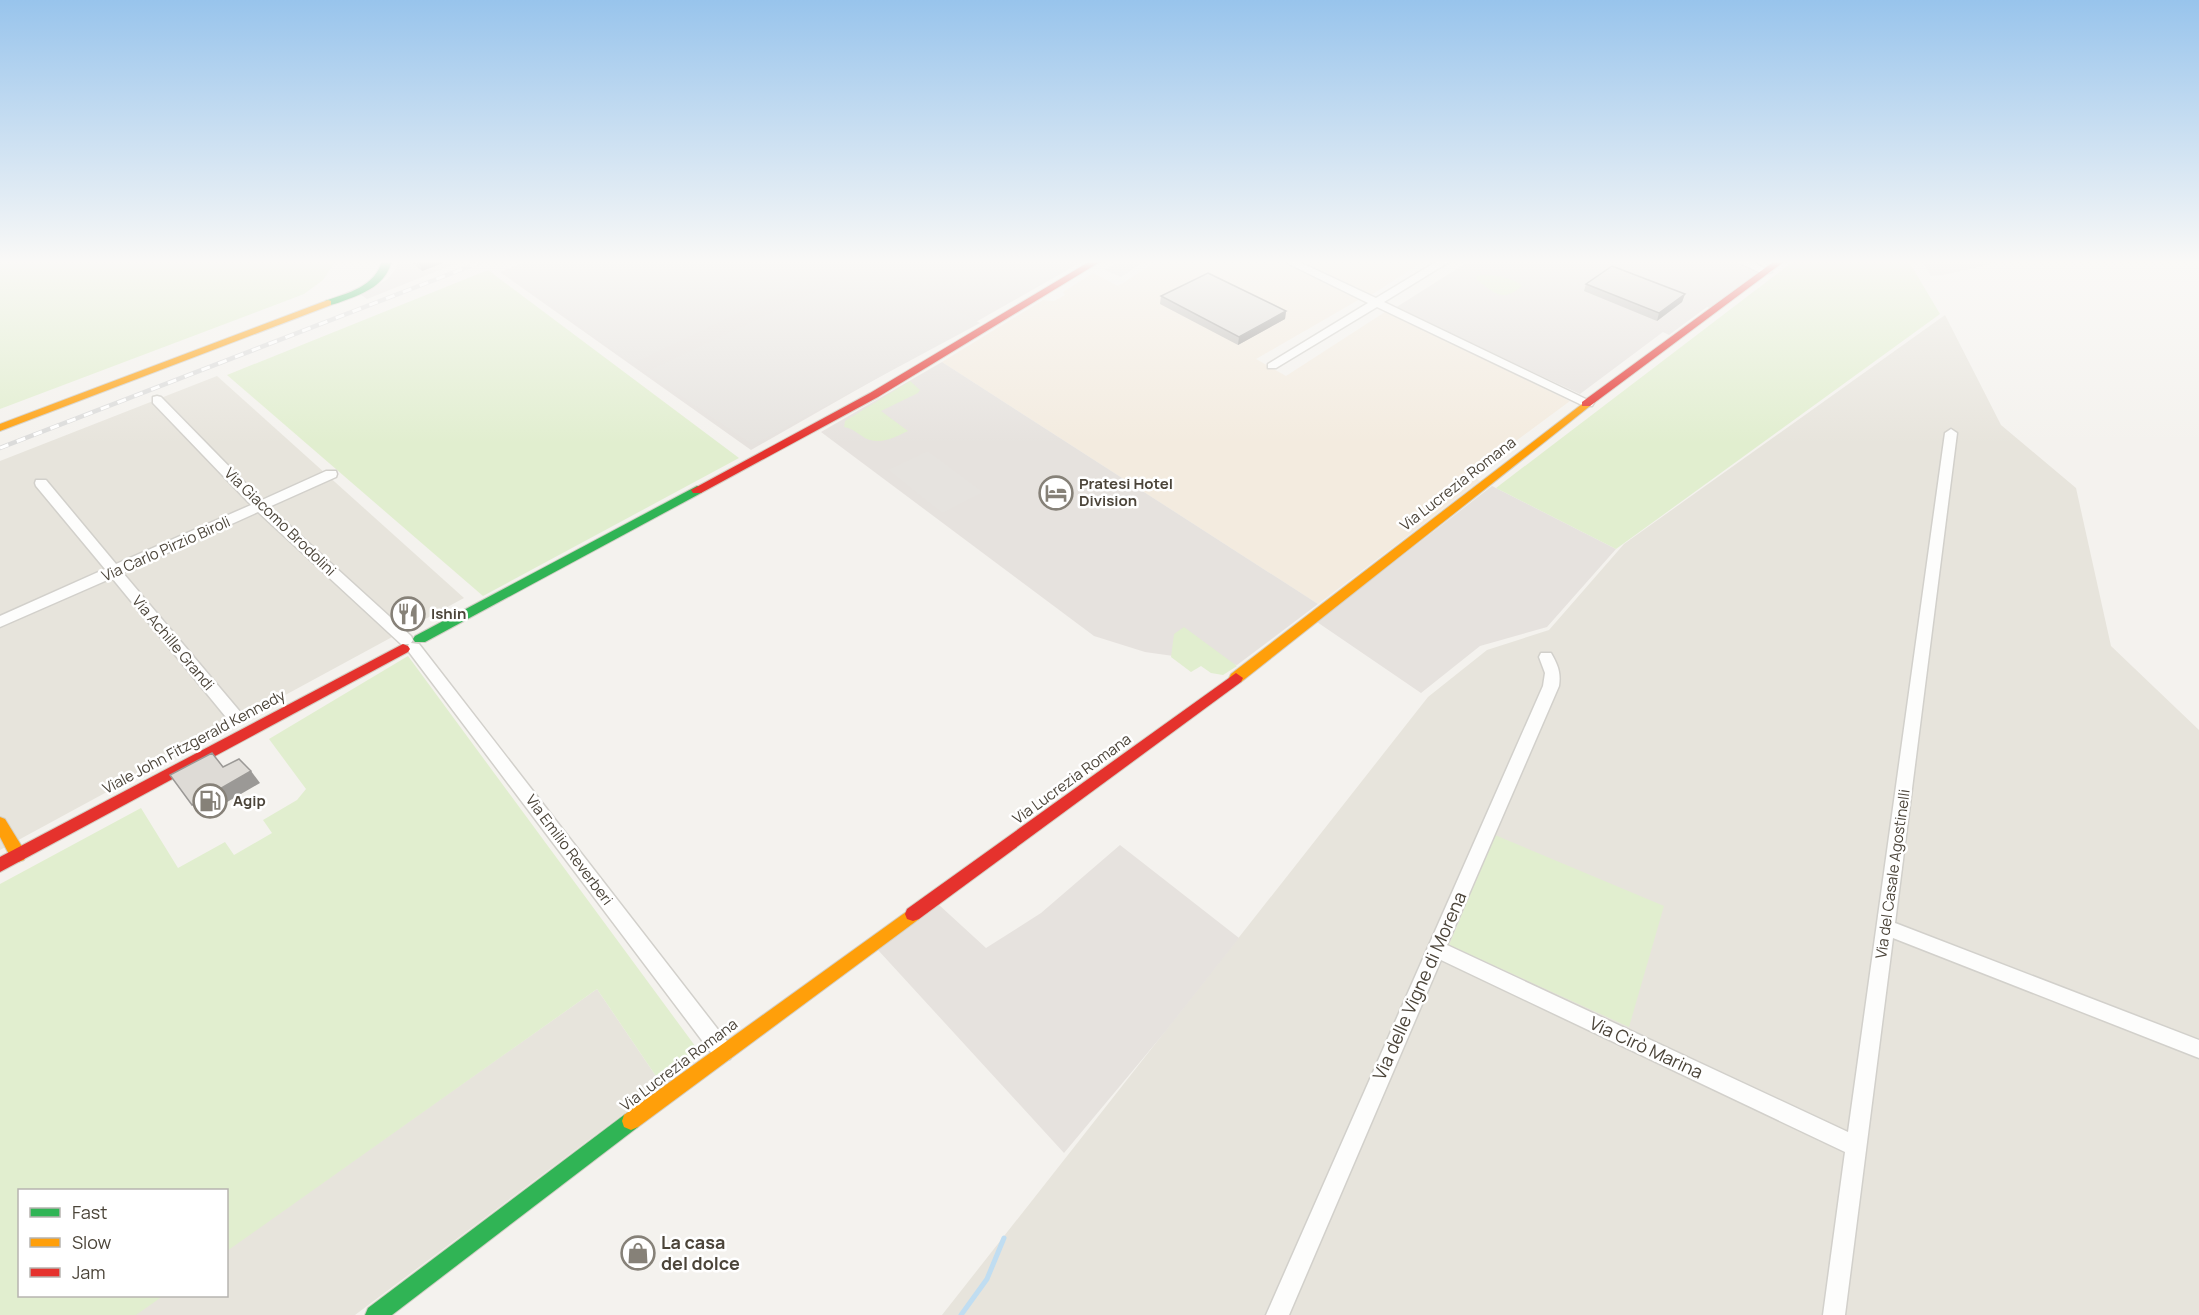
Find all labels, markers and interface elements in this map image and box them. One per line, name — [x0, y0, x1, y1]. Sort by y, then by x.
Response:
street label: Via Lucrezia Romana — [1395, 432, 1520, 536]
street label: Via Giacomo Brodolini — [220, 463, 341, 581]
place label: Pratesi Hotel Division — [1079, 473, 1173, 511]
hotel icon: Pratesi Hotel Division — [1038, 475, 1074, 511]
street label: Via Carlo Pirzio Biroli — [98, 511, 233, 586]
street label: Via Achille Grandi — [127, 591, 219, 695]
restaurant icon: Ishin — [390, 596, 426, 632]
place label: Ishin — [431, 603, 466, 624]
street label: Viale John Fitzgerald Kennedy — [99, 684, 289, 799]
street label: Via Lucrezia Romana — [1008, 728, 1135, 829]
fuel station icon: Agip — [192, 783, 228, 819]
street label: Via del Casale Agostinelli — [1870, 788, 1915, 960]
place label: Agip — [233, 790, 266, 811]
street label: Via Emilio Reverberi — [521, 790, 618, 909]
street label: Via delle Vigne di Morena — [1367, 888, 1471, 1083]
street label: Via Cirò Marina — [1586, 1010, 1707, 1084]
street label: Via Lucrezia Romana — [616, 1014, 742, 1116]
legend — [18, 1189, 228, 1297]
text: Fast — [72, 1200, 107, 1224]
text: Slow — [72, 1230, 112, 1254]
place label: La casa del dolce — [661, 1230, 740, 1275]
shop icon: La casa del dolce — [620, 1235, 656, 1271]
text: Jam — [72, 1260, 106, 1284]

